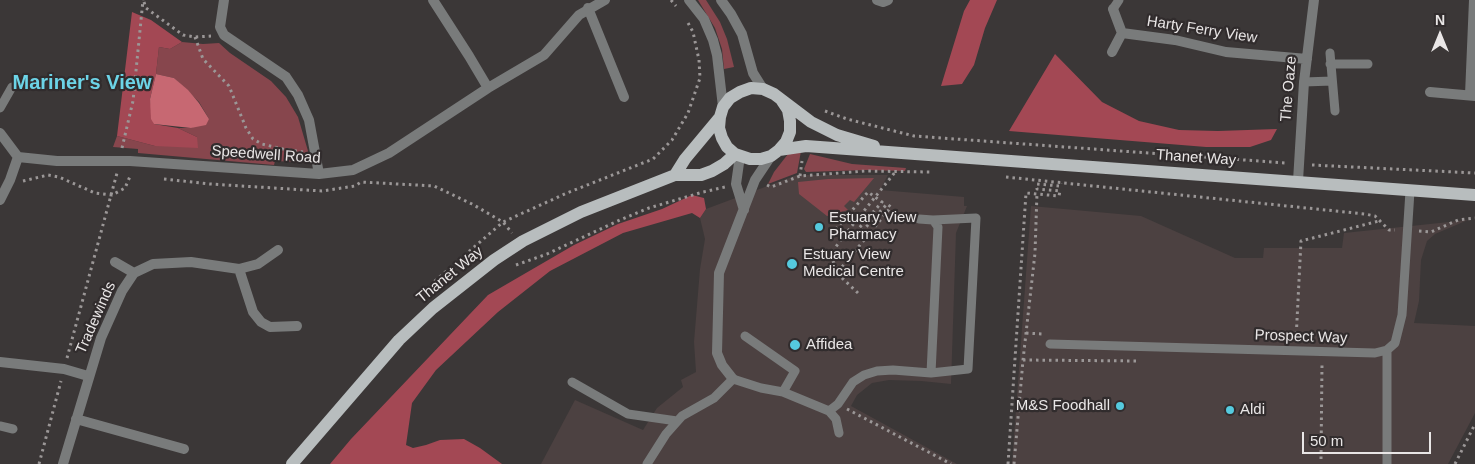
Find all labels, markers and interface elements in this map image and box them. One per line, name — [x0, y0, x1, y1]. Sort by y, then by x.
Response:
north arrow — [1415, 10, 1465, 60]
street label: Harty Ferry View — [1146, 12, 1258, 48]
text: N — [1435, 12, 1445, 28]
street label: The Oaze — [1277, 55, 1301, 123]
district label: Mariner's View — [13, 71, 151, 95]
street label: Speedwell Road — [211, 142, 321, 168]
street label: Thanet Way — [1155, 146, 1237, 170]
place label: Estuary View Pharmacy — [829, 209, 916, 244]
marker: Estuary View Pharmacy — [813, 221, 825, 233]
street label: Thanet Way — [413, 243, 487, 307]
place label: Estuary View Medical Centre — [803, 246, 904, 281]
marker: Estuary View Medical Centre — [785, 257, 799, 271]
street label: Tradewinds — [72, 279, 120, 357]
street label: Prospect Way — [1254, 326, 1348, 348]
place label: Affidea — [806, 336, 852, 354]
marker: Affidea — [788, 338, 802, 352]
place label: M&S Foodhall — [1016, 397, 1110, 415]
marker: M&S Foodhall — [1114, 400, 1126, 412]
place label: Aldi — [1240, 401, 1265, 419]
marker: Aldi — [1224, 404, 1236, 416]
scale bar — [1305, 422, 1434, 454]
text: 50 m — [1310, 432, 1343, 449]

